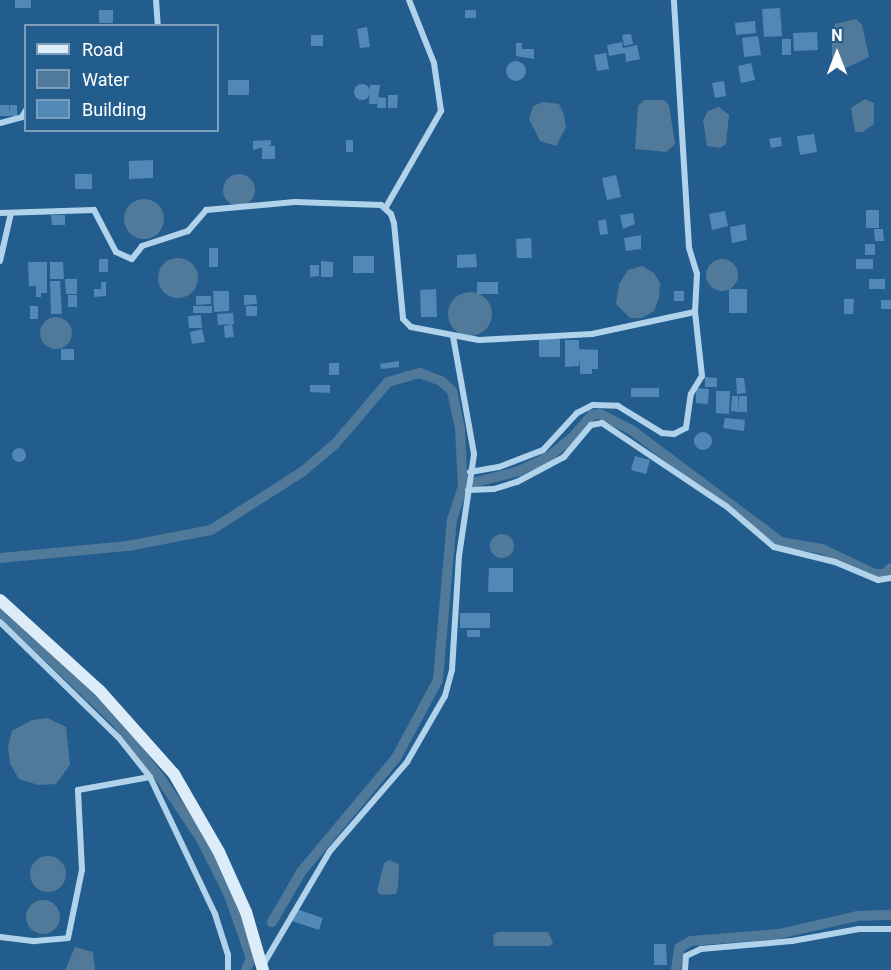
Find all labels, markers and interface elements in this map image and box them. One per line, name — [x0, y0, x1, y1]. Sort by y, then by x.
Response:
legend — [24, 24, 219, 132]
north arrow — [807, 24, 867, 84]
text: N — [831, 26, 843, 45]
text: Road — [82, 39, 123, 60]
text: Water — [82, 69, 129, 90]
text: Building — [82, 99, 146, 120]

